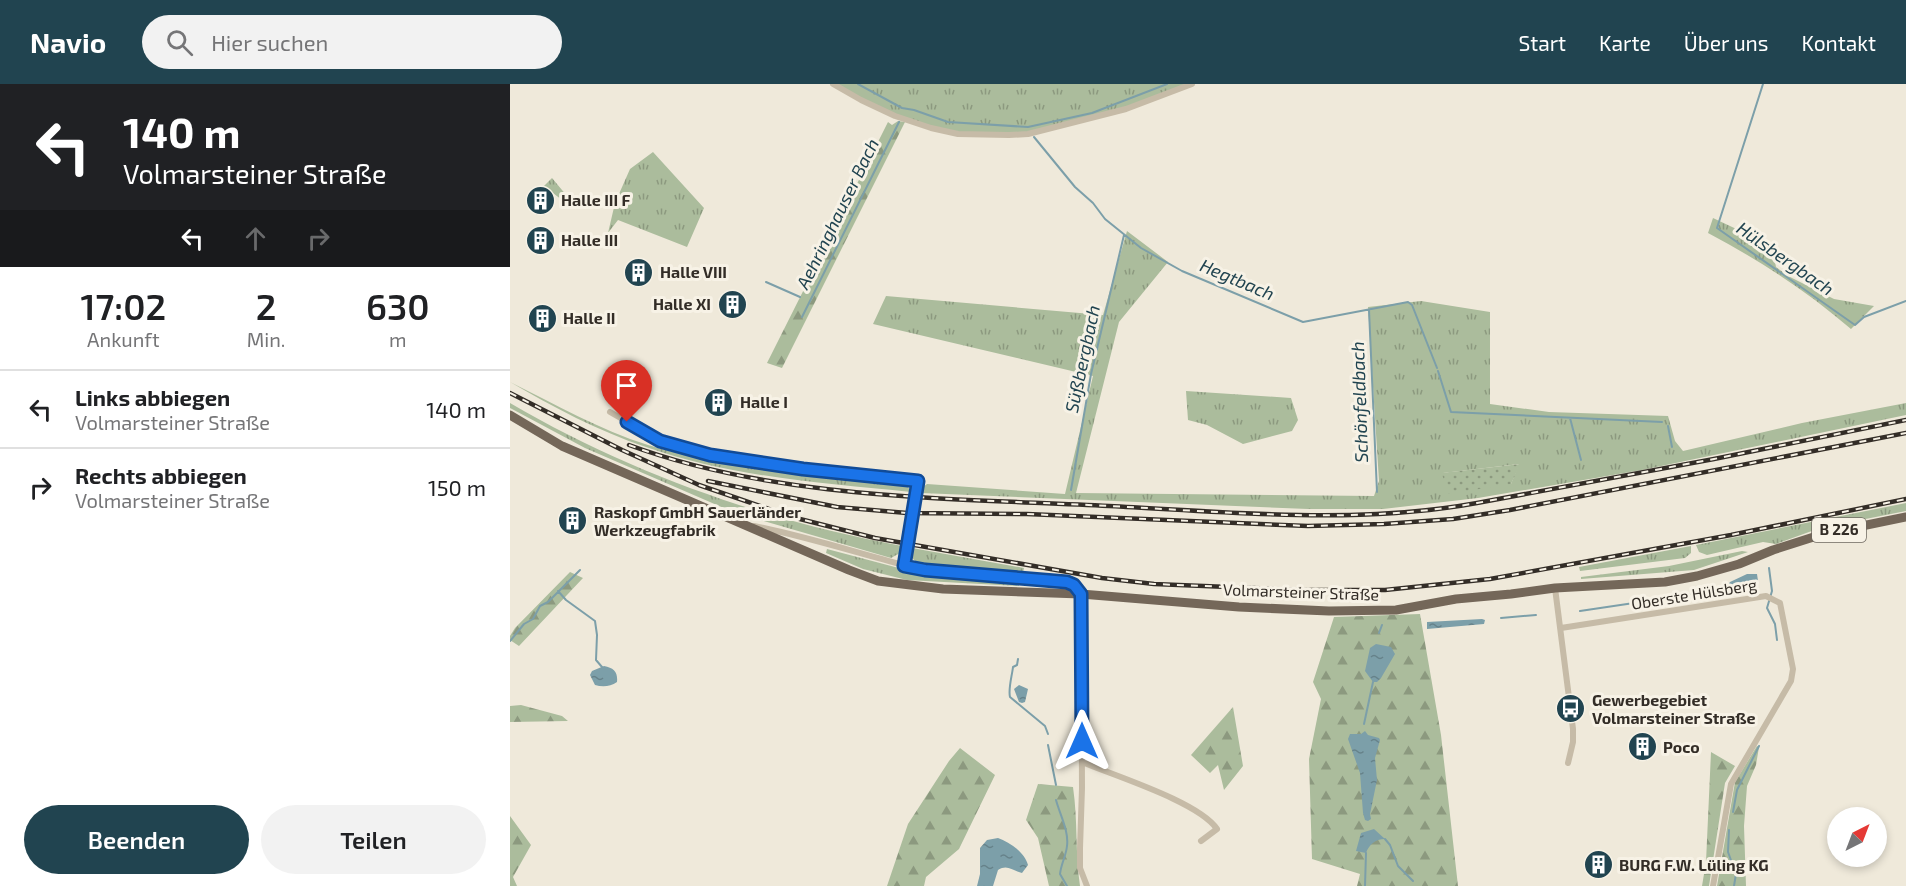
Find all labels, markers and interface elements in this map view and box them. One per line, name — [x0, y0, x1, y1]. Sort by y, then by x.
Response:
search box — [142, 15, 562, 69]
text: Navio — [30, 25, 106, 59]
icon: search — [163, 26, 196, 59]
text: Hier suchen — [211, 29, 328, 55]
text: Start — [1519, 30, 1566, 55]
text: Karte — [1599, 30, 1651, 55]
text: Über uns — [1684, 30, 1769, 55]
text: Kontakt — [1802, 30, 1876, 55]
text: 140 m — [123, 106, 240, 156]
icon: left — [24, 108, 102, 186]
water label: Aehringhauser Bach — [791, 135, 883, 293]
text: Volmarsteiner Straße — [123, 157, 386, 189]
building icon: Halle III F — [524, 184, 556, 216]
place label: Halle III F — [561, 190, 631, 209]
water label: Hülsbergbach — [1733, 217, 1838, 300]
icon: left — [176, 222, 209, 255]
icon: ahead — [239, 222, 272, 255]
icon: right — [302, 222, 335, 255]
building icon: Halle III — [524, 224, 556, 256]
place label: Halle III — [561, 230, 618, 249]
water label: Hegtbach — [1197, 254, 1278, 305]
building icon: Halle VIII — [623, 256, 655, 288]
place label: Halle VIII — [660, 262, 727, 281]
text: 17:02 — [81, 284, 166, 327]
text: 2 — [256, 284, 276, 327]
text: 630 — [366, 284, 429, 327]
building icon: Halle XI — [716, 288, 748, 320]
place label: Halle XI — [653, 294, 711, 313]
building icon: Halle II — [526, 302, 558, 334]
water label: Süßbergbach — [1060, 303, 1104, 415]
place label: Halle II — [563, 308, 616, 327]
text: Ankunft — [87, 327, 160, 351]
text: Min. — [247, 327, 285, 351]
text: m — [389, 327, 406, 351]
water label: Schönfeldbach — [1346, 341, 1372, 463]
pin — [601, 360, 652, 422]
icon: arrive — [610, 369, 643, 402]
text: Links abbiegen — [75, 384, 230, 410]
building icon: Halle I — [703, 386, 735, 418]
place label: Halle I — [740, 392, 788, 411]
icon: left — [24, 393, 57, 426]
text: 140 m — [426, 396, 486, 422]
text: Volmarsteiner Straße — [75, 410, 270, 434]
text: Rechts abbiegen — [75, 462, 247, 488]
icon: right — [24, 471, 57, 504]
text: 150 m — [428, 474, 486, 500]
text: Volmarsteiner Straße — [75, 488, 270, 512]
place label: Raskopf GmbH Sauerländer Werkzeugfabrik — [594, 502, 801, 539]
building icon: Raskopf GmbH Sauerländer Werkzeugfabrik — [557, 505, 589, 537]
road number: B 226 — [1812, 518, 1866, 542]
street label: Oberste Hülsberg — [1630, 574, 1758, 613]
street label: Volmarsteiner Straße — [1223, 579, 1379, 604]
place label: Gewerbegebiet Volmarsteiner Straße — [1592, 690, 1756, 727]
bus stop icon: Gewerbegebiet Volmarsteiner Straße — [1555, 693, 1587, 725]
position arrow — [1050, 709, 1114, 773]
building icon: Poco — [1626, 731, 1658, 763]
place label: Poco — [1663, 737, 1700, 756]
button: Beenden — [24, 805, 249, 874]
button: Teilen — [261, 805, 486, 874]
north arrow — [1827, 807, 1887, 867]
map controls — [1827, 807, 1887, 867]
building icon: BURG F.W. Lüling KG — [1582, 849, 1614, 881]
place label: BURG F.W. Lüling KG — [1619, 855, 1769, 874]

